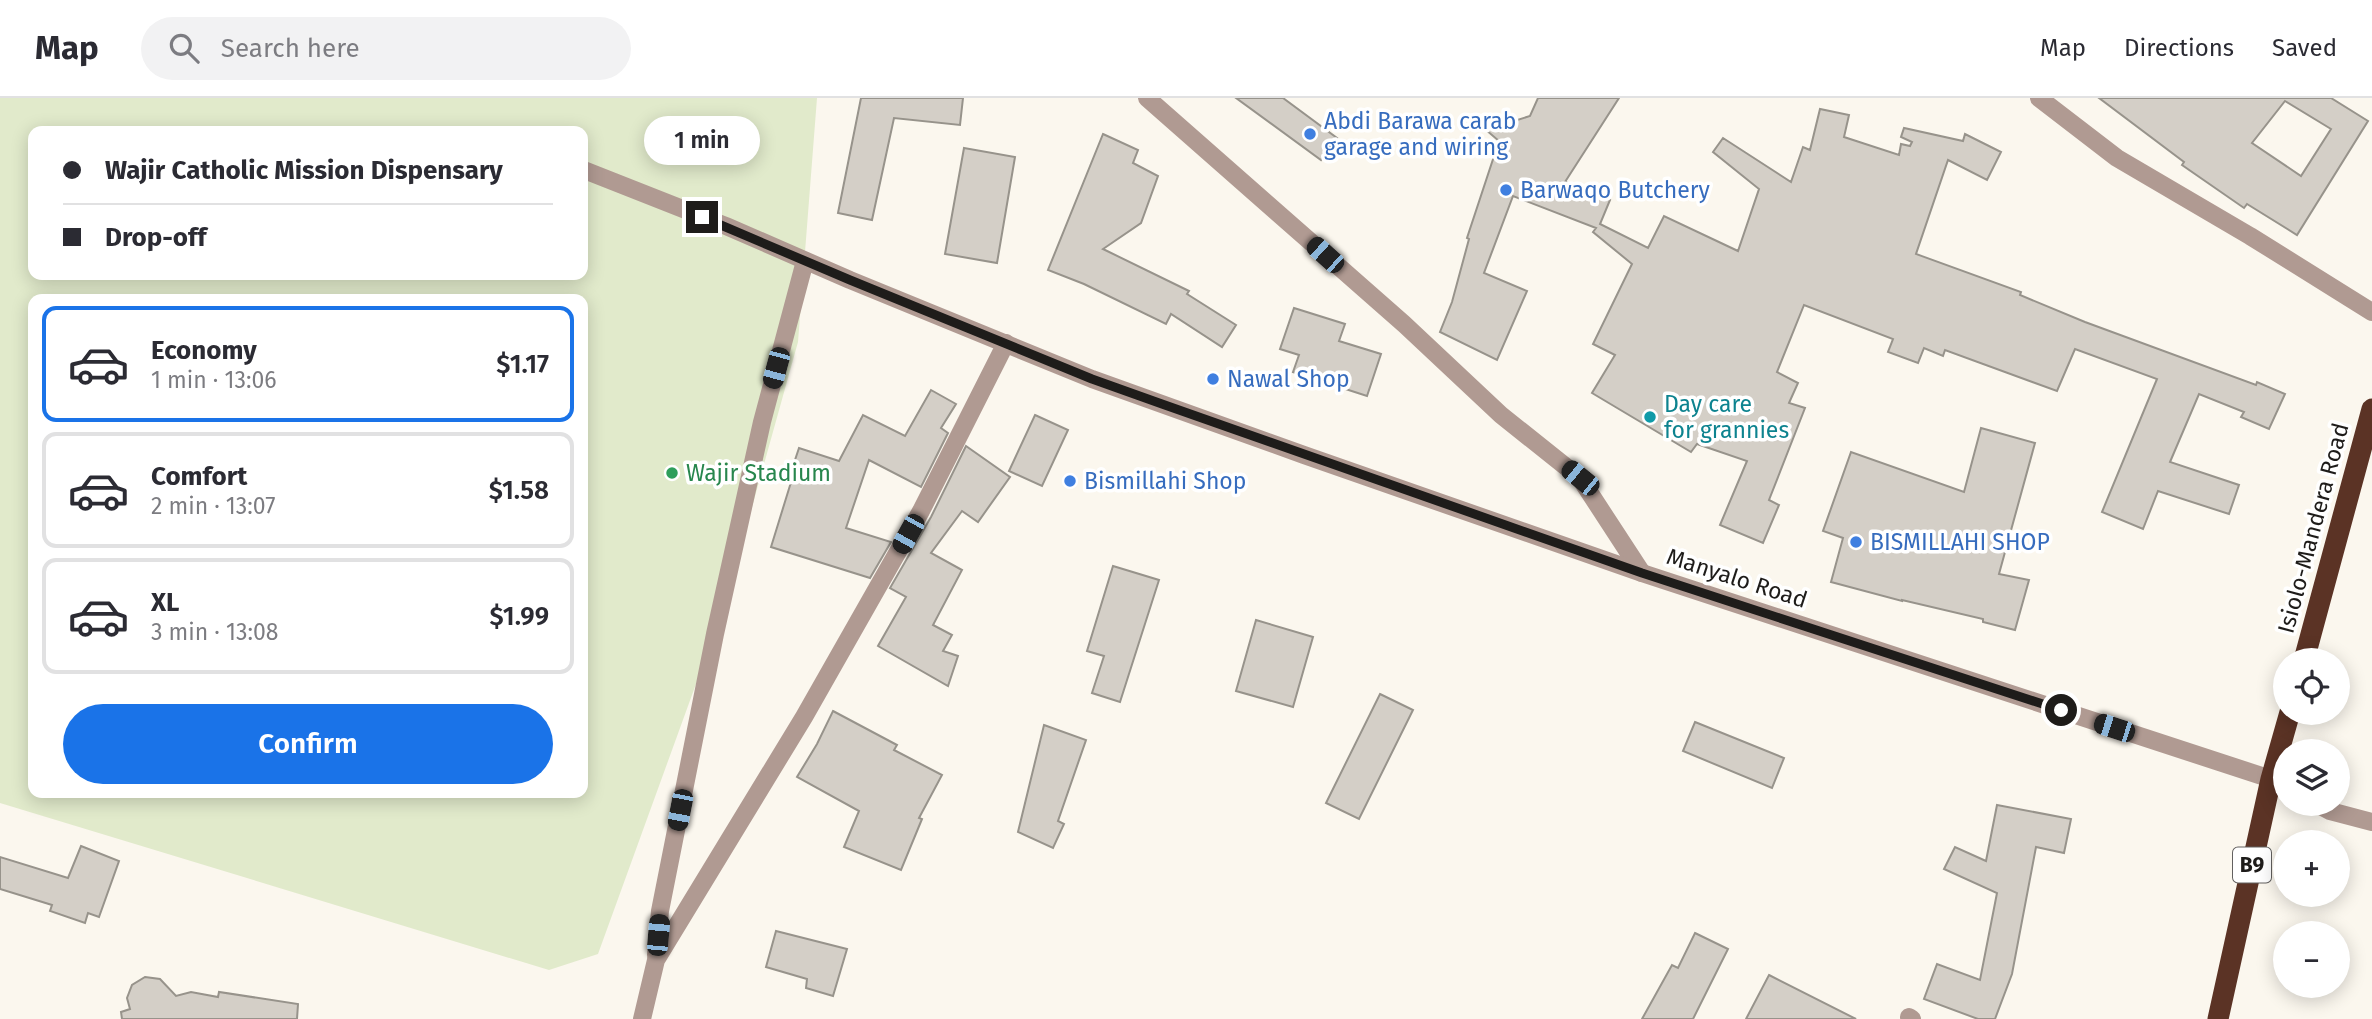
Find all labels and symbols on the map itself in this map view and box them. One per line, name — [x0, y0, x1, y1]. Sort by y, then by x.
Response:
place label: Abdi Barawa carab garage and wiring — [1324, 107, 1517, 161]
callout: 1 min — [644, 116, 760, 164]
marker: Abdi Barawa carab garage and wiring — [1302, 126, 1318, 142]
place label: Barwaqo Butchery — [1520, 176, 1711, 204]
marker: Barwaqo Butchery — [1498, 182, 1514, 198]
route end — [686, 201, 718, 233]
car — [1303, 233, 1348, 277]
car — [761, 345, 792, 391]
place label: Nawal Shop — [1227, 365, 1350, 393]
marker: Nawal Shop — [1205, 371, 1221, 387]
place label: Day care for grannies — [1664, 390, 1789, 444]
marker: Day care for grannies — [1642, 409, 1658, 425]
street label: Isiolo-Mandera Road — [2271, 420, 2355, 636]
car — [1558, 457, 1603, 499]
place label: Wajir Stadium — [686, 459, 831, 487]
marker: Wajir Stadium — [664, 465, 680, 481]
place label: Bismillahi Shop — [1084, 467, 1246, 495]
marker: Bismillahi Shop — [1062, 473, 1078, 489]
car — [889, 511, 928, 557]
place label: BISMILLAHI SHOP — [1870, 528, 2050, 556]
marker: BISMILLAHI SHOP — [1848, 534, 1864, 550]
street label: Manyalo Road — [1663, 542, 1811, 614]
route start — [2045, 694, 2077, 726]
car — [2091, 712, 2138, 744]
car — [666, 787, 695, 833]
road number: B9 — [2233, 848, 2271, 882]
car — [646, 913, 671, 957]

